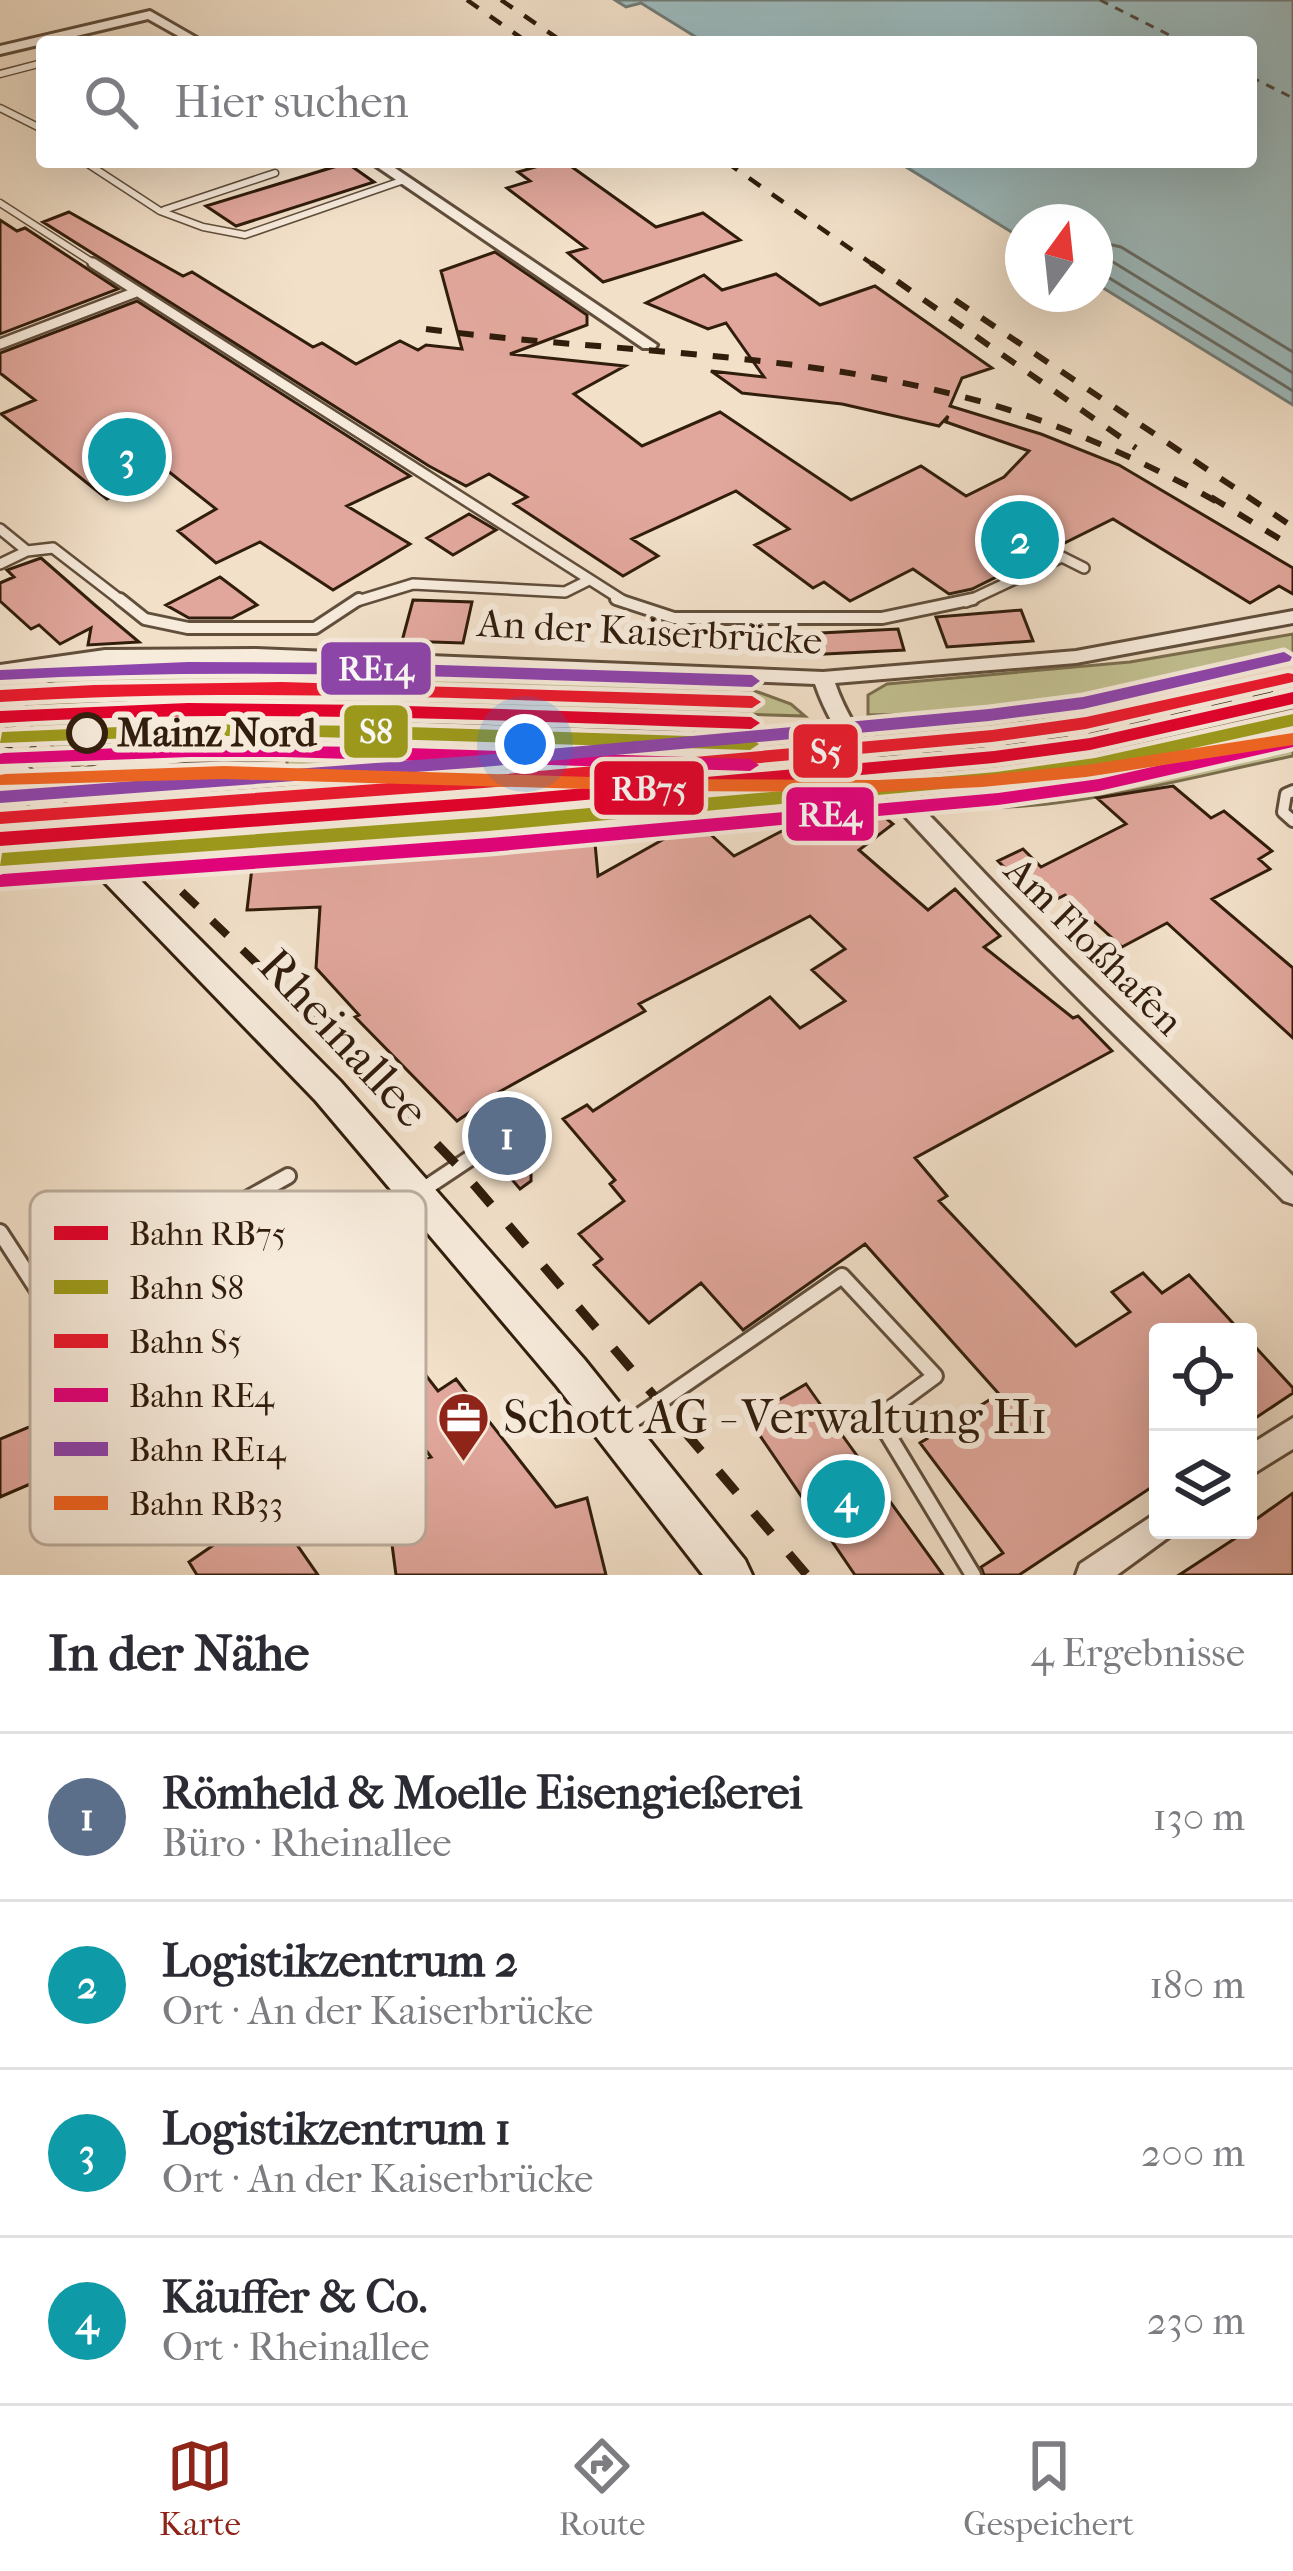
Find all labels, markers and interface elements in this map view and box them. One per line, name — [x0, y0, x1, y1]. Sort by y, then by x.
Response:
search box — [36, 36, 1257, 168]
icon: search — [78, 69, 144, 135]
text: Hier suchen — [174, 76, 409, 129]
north arrow — [1005, 204, 1113, 312]
pin: 3 — [88, 412, 166, 502]
pin: 2 — [981, 495, 1059, 585]
street label: An der Kaiserbrücke — [475, 600, 823, 664]
line badge: RE14 — [319, 640, 433, 697]
text: RE14 — [338, 650, 415, 690]
line badge: S8 — [342, 703, 410, 760]
place label: Mainz Nord — [117, 710, 318, 756]
text: S8 — [359, 713, 393, 752]
marker: Mainz Nord — [68, 714, 106, 752]
your location — [495, 714, 555, 774]
line badge: S5 — [791, 722, 860, 780]
text: S5 — [810, 733, 842, 772]
line badge: RB75 — [592, 759, 706, 817]
text: RB75 — [611, 770, 687, 809]
line badge: RE4 — [784, 785, 876, 843]
text: RE4 — [798, 796, 863, 836]
street label: Am Floßhafen — [994, 846, 1193, 1045]
street label: Rheinallee — [247, 937, 441, 1139]
pin: 1 — [468, 1091, 546, 1181]
legend — [30, 1191, 426, 1545]
text: Bahn RB75 — [129, 1215, 286, 1254]
text: Bahn S8 — [129, 1269, 244, 1308]
text: Bahn S5 — [129, 1323, 242, 1362]
map controls — [1149, 1323, 1257, 1539]
button: locate — [1149, 1323, 1257, 1431]
text: Bahn RE4 — [129, 1377, 276, 1416]
office icon: Schott AG - Verwaltung H1 — [436, 1389, 492, 1463]
place label: Schott AG - Verwaltung H1 — [503, 1389, 1048, 1445]
text: Bahn RE14 — [129, 1431, 287, 1470]
button: layers — [1149, 1431, 1257, 1539]
pin: 4 — [807, 1454, 885, 1544]
text: Bahn RB33 — [129, 1485, 283, 1524]
text: In der Nähe — [48, 1623, 309, 1683]
text: 4 Ergebnisse — [1031, 1630, 1245, 1676]
text: Römheld & Moelle Eisengießerei — [162, 1767, 803, 1820]
text: 1 — [80, 1794, 94, 1840]
text: 130 m — [1153, 1794, 1245, 1840]
text: Büro · Rheinallee — [162, 1820, 452, 1866]
text: Logistikzentrum 2 — [162, 1935, 518, 1988]
text: 2 — [77, 1962, 97, 2008]
text: 180 m — [1149, 1962, 1245, 2008]
text: Ort · An der Kaiserbrücke — [162, 1988, 593, 2034]
text: Logistikzentrum 1 — [162, 2103, 511, 2156]
text: 3 — [79, 2130, 95, 2176]
text: 200 m — [1141, 2130, 1245, 2176]
text: Ort · An der Kaiserbrücke — [162, 2156, 593, 2202]
text: Käuffer & Co. — [162, 2271, 427, 2324]
text: 4 — [75, 2298, 99, 2344]
text: 230 m — [1147, 2298, 1245, 2344]
text: Ort · Rheinallee — [162, 2324, 430, 2370]
tab: Karte — [159, 2433, 241, 2544]
tab: Route — [559, 2433, 645, 2544]
tab: Gespeichert — [963, 2433, 1134, 2544]

